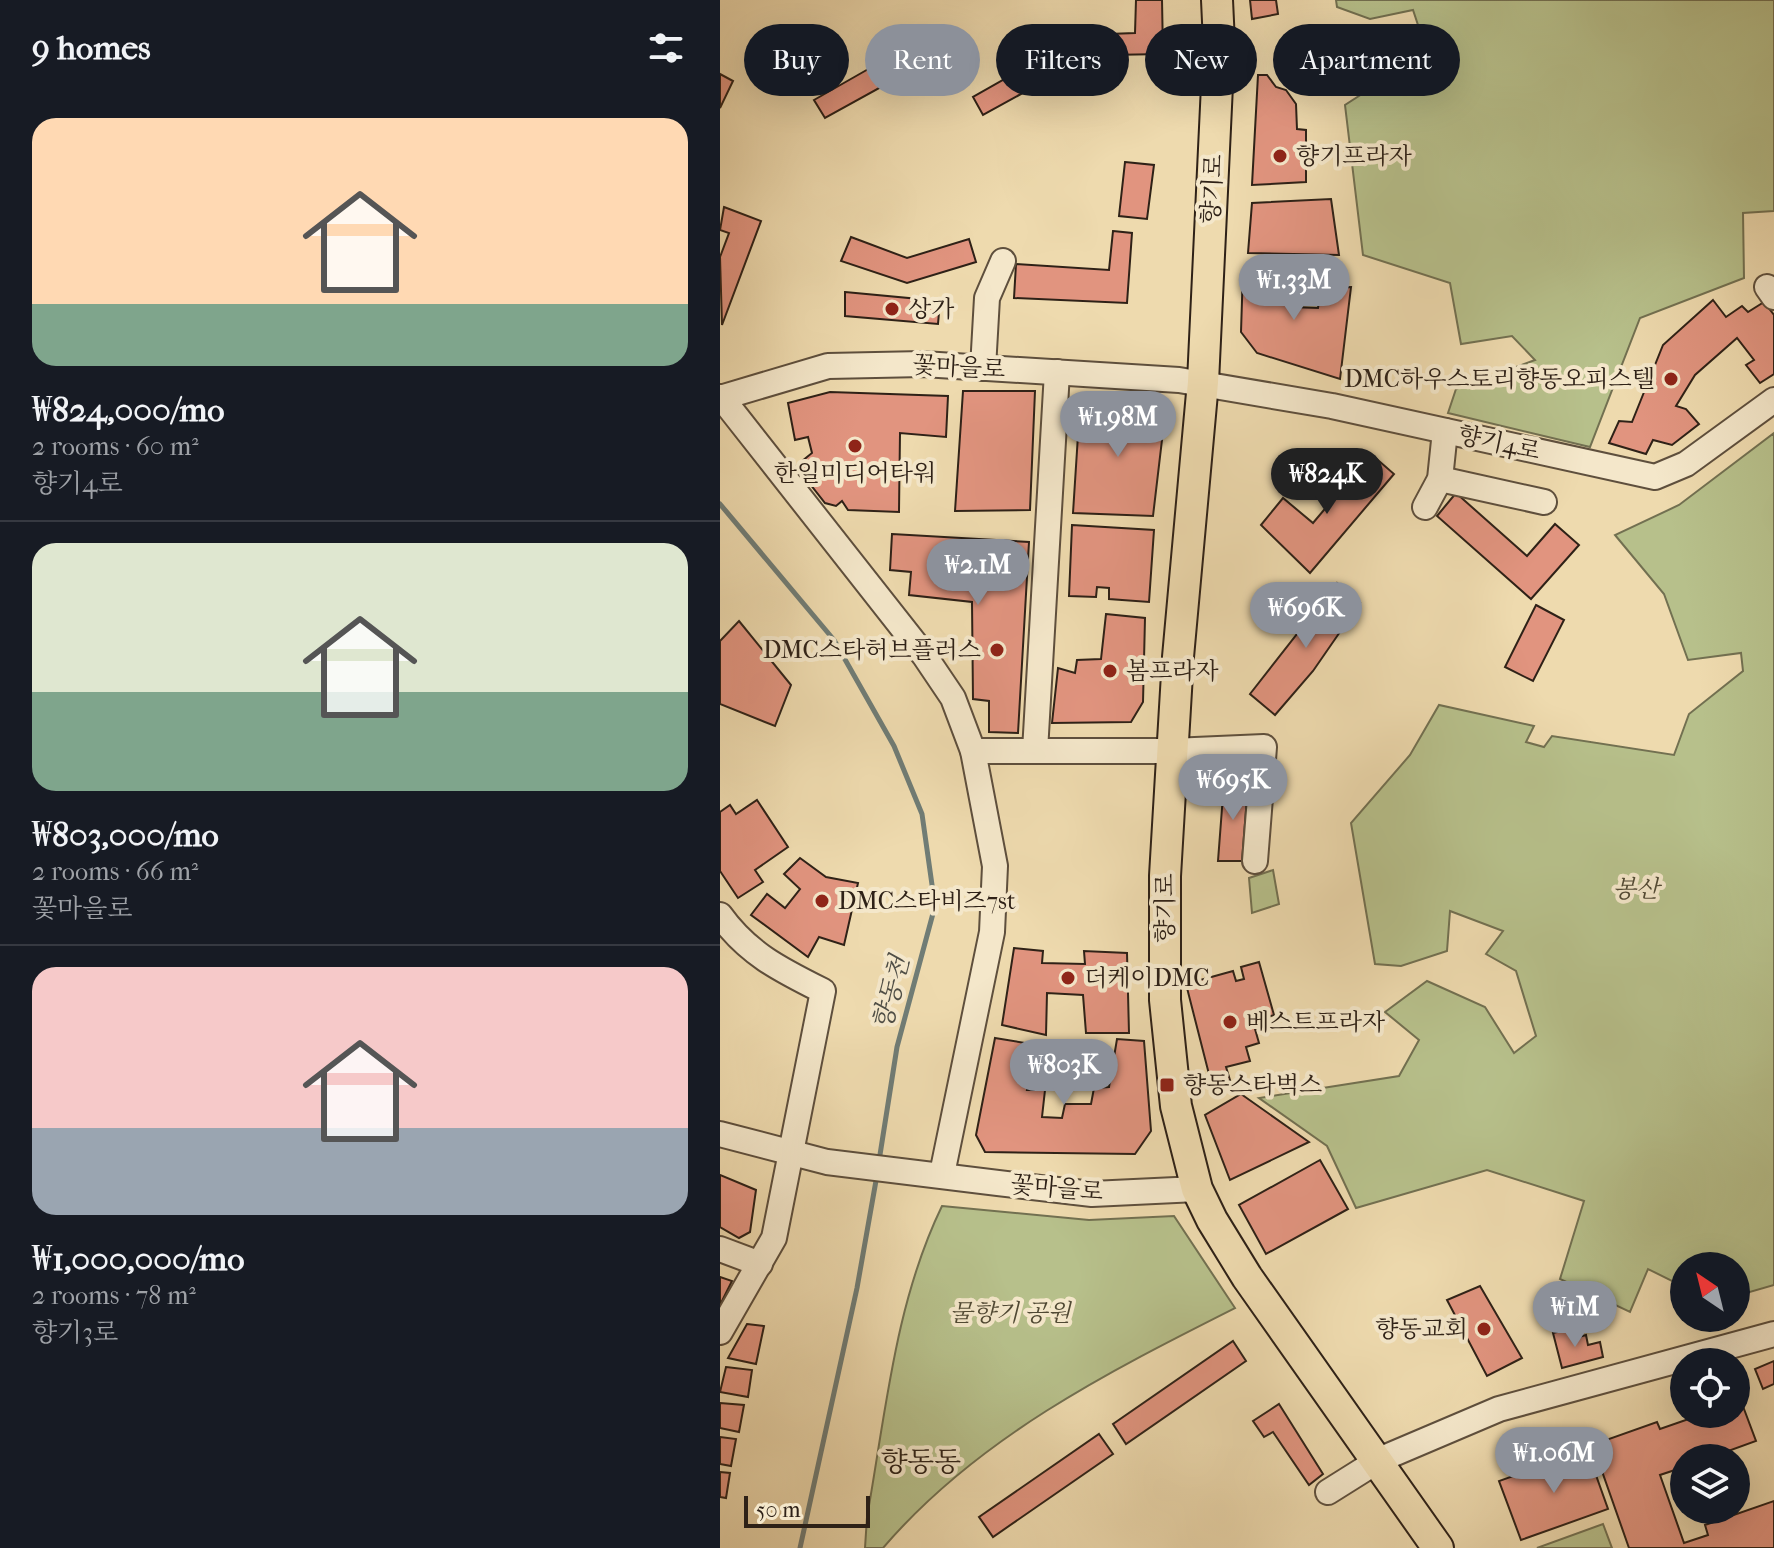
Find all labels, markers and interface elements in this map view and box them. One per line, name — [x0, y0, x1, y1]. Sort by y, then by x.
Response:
chip: Buy — [744, 24, 849, 96]
chip: Rent — [865, 24, 980, 96]
chip: Filters — [996, 24, 1129, 96]
chip: New — [1145, 24, 1257, 96]
chip: Apartment — [1273, 24, 1460, 96]
icon: filters — [644, 26, 688, 70]
text: 9 homes — [32, 28, 151, 68]
place label: 향기프라자 — [1296, 142, 1412, 170]
marker: 향기프라자 — [1271, 147, 1289, 165]
street label: 향기로 — [1196, 154, 1228, 224]
icon: home — [288, 170, 432, 314]
pin: ₩1.33M — [1229, 254, 1359, 322]
text: ₩1.33M — [1257, 264, 1331, 295]
place label: 상가 — [908, 295, 954, 323]
marker: 상가 — [883, 300, 901, 318]
street label: 꽃마을로 — [912, 351, 1006, 383]
place label: DMC하우스토리향동오피스텔 — [1344, 365, 1655, 393]
marker: DMC하우스토리향동오피스텔 — [1662, 370, 1680, 388]
text: ₩824,000/mo — [32, 390, 225, 430]
pin: ₩1.98M — [1053, 391, 1183, 459]
text: ₩1.98M — [1078, 401, 1158, 432]
street label: 향기4로 — [1455, 421, 1543, 465]
text: 2 rooms · 60 m² — [32, 431, 199, 462]
marker: 한일미디어타워 — [846, 437, 864, 455]
pin: ₩824K — [1271, 448, 1383, 516]
text: ₩824K — [1289, 458, 1365, 489]
place label: 한일미디어타워 — [774, 459, 936, 487]
text: 향기4로 — [32, 468, 123, 499]
pin: ₩2.1M — [922, 539, 1034, 607]
text: ₩2.1M — [945, 549, 1011, 580]
pin: ₩696K — [1250, 582, 1362, 650]
text: ₩696K — [1268, 592, 1344, 623]
icon: home — [288, 595, 432, 739]
place label: DMC스타허브플러스 — [763, 636, 981, 664]
marker: DMC스타허브플러스 — [988, 641, 1006, 659]
place label: 봄프라자 — [1126, 657, 1219, 685]
marker: 봄프라자 — [1101, 662, 1119, 680]
pin: ₩695K — [1177, 754, 1289, 822]
text: ₩695K — [1196, 764, 1270, 795]
text: ₩803,000/mo — [32, 815, 219, 855]
text: 2 rooms · 66 m² — [32, 856, 198, 887]
street label: 향기로 — [1151, 873, 1179, 943]
park label: 봉산 — [1613, 875, 1663, 903]
place label: DMC스타비즈7st — [838, 887, 1016, 915]
marker: DMC스타비즈7st — [813, 892, 831, 910]
text: 꽃마을로 — [32, 893, 132, 924]
water label: 향동천 — [866, 951, 916, 1033]
place label: 더케이DMC — [1084, 964, 1209, 992]
marker: 더케이DMC — [1059, 969, 1077, 987]
place label: 베스트프라자 — [1246, 1008, 1385, 1036]
marker: 베스트프라자 — [1221, 1013, 1239, 1031]
icon: home — [288, 1019, 432, 1163]
pin: ₩803K — [1008, 1039, 1120, 1107]
text: ₩803K — [1028, 1049, 1100, 1080]
place label: 향동스타벅스 — [1183, 1071, 1322, 1099]
marker: 향동스타벅스 — [1158, 1076, 1176, 1094]
street label: 꽃마을로 — [1010, 1170, 1104, 1206]
text: ₩1,000,000/mo — [32, 1239, 244, 1279]
north arrow — [1670, 1252, 1750, 1332]
map controls — [1670, 1252, 1750, 1524]
text: 2 rooms · 78 m² — [32, 1280, 196, 1311]
pin: ₩1M — [1536, 1281, 1614, 1349]
text: ₩1M — [1551, 1291, 1599, 1322]
park label: 물향기 공원 — [949, 1299, 1072, 1327]
place label: 향동교회 — [1375, 1315, 1468, 1343]
text: 향기3로 — [32, 1317, 118, 1348]
marker: 향동교회 — [1475, 1320, 1493, 1338]
button: locate — [1670, 1348, 1750, 1428]
pin: ₩1.06M — [1489, 1427, 1619, 1495]
text: ₩1.06M — [1513, 1437, 1595, 1468]
button: layers — [1670, 1444, 1750, 1524]
district label: 향동동 — [880, 1445, 962, 1478]
scale bar — [744, 1492, 870, 1528]
text: 50 m — [756, 1497, 801, 1523]

